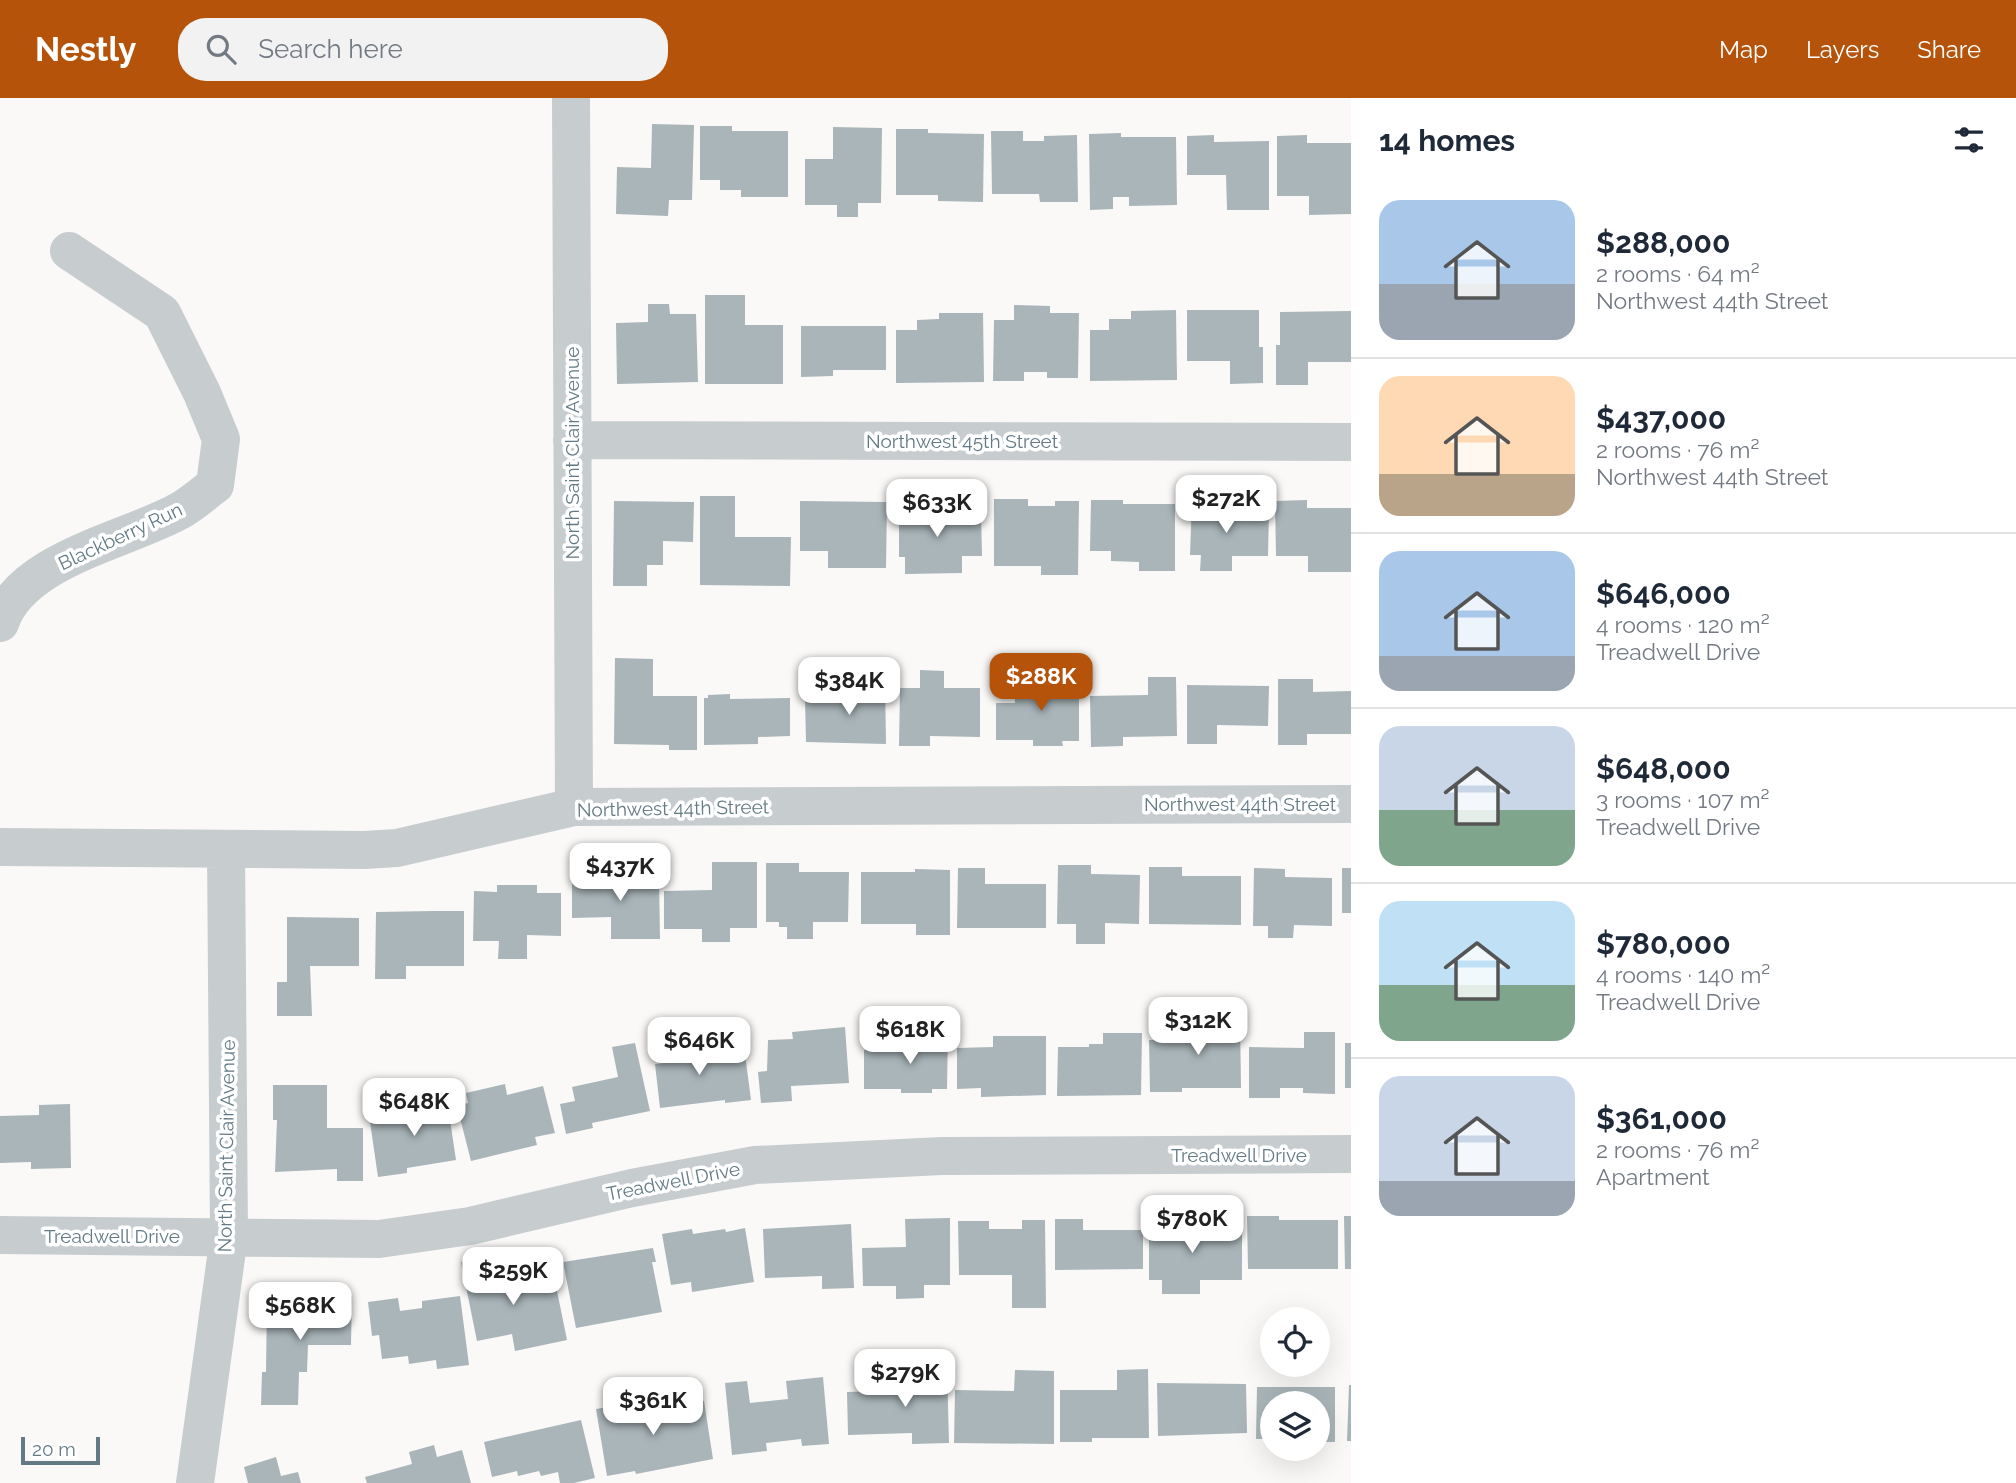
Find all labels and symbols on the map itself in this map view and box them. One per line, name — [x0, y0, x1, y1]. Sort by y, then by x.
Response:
street label: North Saint Clair Avenue — [561, 347, 583, 559]
street label: Northwest 45th Street — [866, 430, 1059, 452]
pin: $272K — [1177, 476, 1275, 535]
pin: $633K — [888, 480, 986, 539]
street label: Blackberry Run — [55, 498, 185, 574]
pin: $288K — [992, 654, 1090, 713]
pin: $384K — [800, 658, 898, 717]
street label: Northwest 44th Street — [1144, 793, 1337, 815]
street label: Northwest 44th Street — [577, 795, 770, 821]
pin: $437K — [571, 844, 669, 903]
pin: $312K — [1149, 998, 1247, 1057]
pin: $618K — [861, 1006, 959, 1066]
pin: $646K — [650, 1018, 748, 1077]
street label: North Saint Clair Avenue — [213, 1039, 239, 1253]
pin: $648K — [365, 1079, 463, 1138]
street label: Treadwell Drive — [1171, 1144, 1307, 1166]
street label: Treadwell Drive — [604, 1157, 742, 1205]
pin: $780K — [1143, 1196, 1241, 1255]
street label: Treadwell Drive — [44, 1225, 180, 1247]
pin: $259K — [464, 1248, 562, 1307]
pin: $568K — [251, 1282, 349, 1342]
pin: $279K — [856, 1350, 954, 1409]
pin: $361K — [604, 1378, 702, 1437]
scale bar — [21, 1434, 100, 1466]

